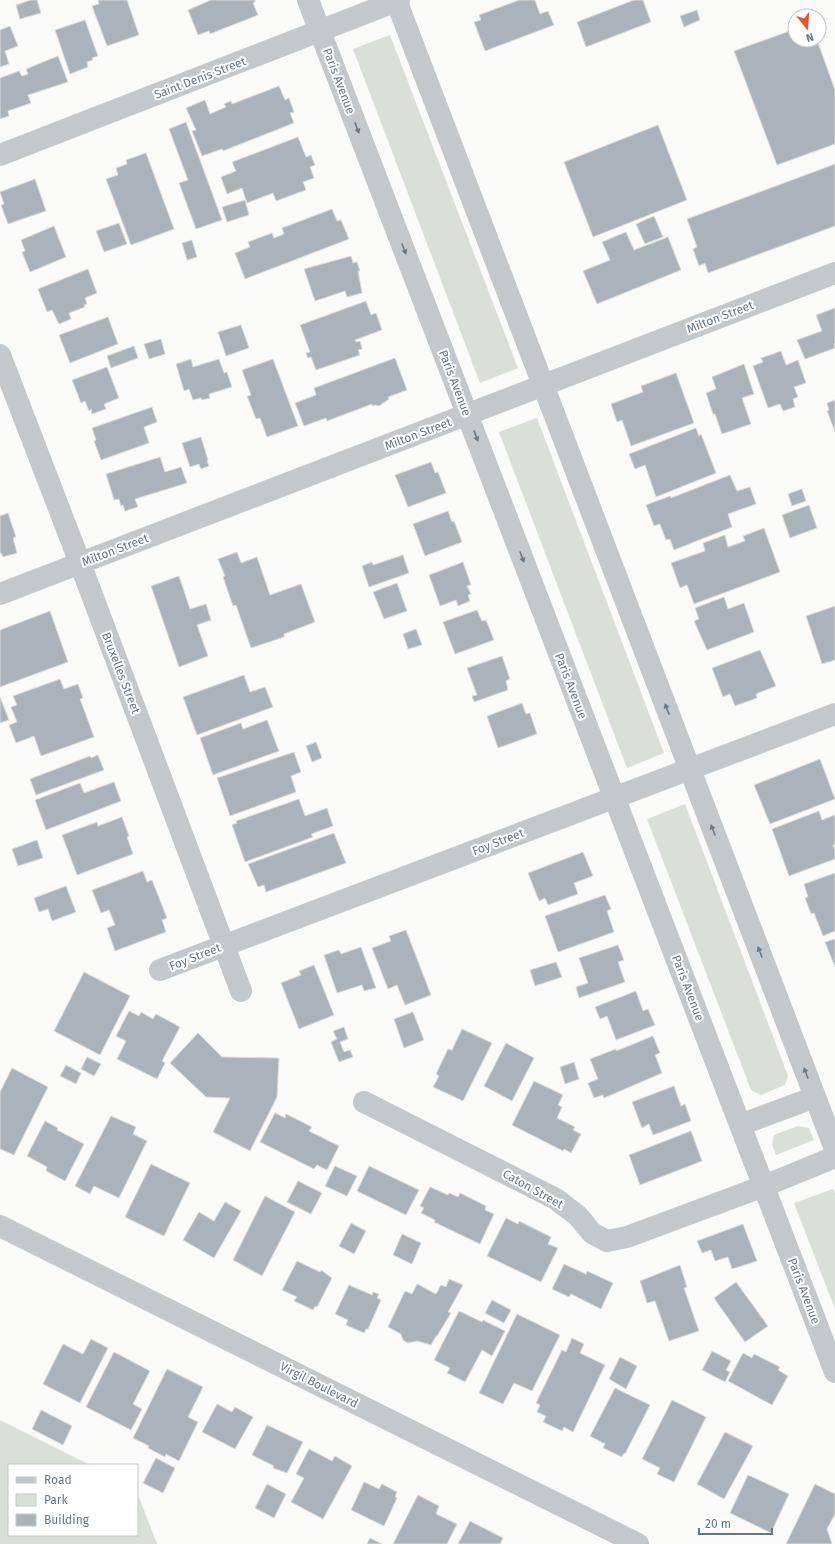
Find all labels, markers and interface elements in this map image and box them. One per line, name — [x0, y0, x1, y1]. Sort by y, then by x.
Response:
north arrow — [787, 8, 827, 48]
text: N — [804, 30, 815, 44]
street label: Paris Avenue — [320, 46, 358, 116]
street label: Saint Denis Street — [152, 54, 248, 102]
one-way arrow — [355, 122, 361, 134]
one-way arrow — [401, 244, 407, 256]
street label: Milton Street — [685, 298, 756, 336]
street label: Paris Avenue — [436, 348, 474, 418]
street label: Milton Street — [383, 415, 454, 453]
one-way arrow — [473, 430, 479, 442]
street label: Milton Street — [80, 531, 151, 569]
one-way arrow — [520, 552, 526, 564]
street label: Bruxelles Street — [99, 630, 143, 716]
street label: Paris Avenue — [552, 651, 590, 721]
one-way arrow — [663, 702, 669, 714]
one-way arrow — [710, 824, 716, 836]
street label: Foy Street — [470, 826, 526, 858]
street label: Foy Street — [167, 941, 223, 973]
one-way arrow — [756, 945, 762, 957]
street label: Paris Avenue — [669, 953, 707, 1023]
one-way arrow — [803, 1067, 809, 1079]
street label: Caton Street — [500, 1167, 566, 1212]
street label: Paris Avenue — [785, 1256, 823, 1326]
street label: Virgil Boulevard — [278, 1359, 360, 1411]
legend — [8, 1464, 138, 1536]
text: Road — [44, 1473, 72, 1487]
text: Park — [44, 1493, 68, 1507]
scale bar — [699, 1510, 772, 1536]
text: Building — [44, 1513, 90, 1527]
text: 20 m — [705, 1517, 731, 1531]

